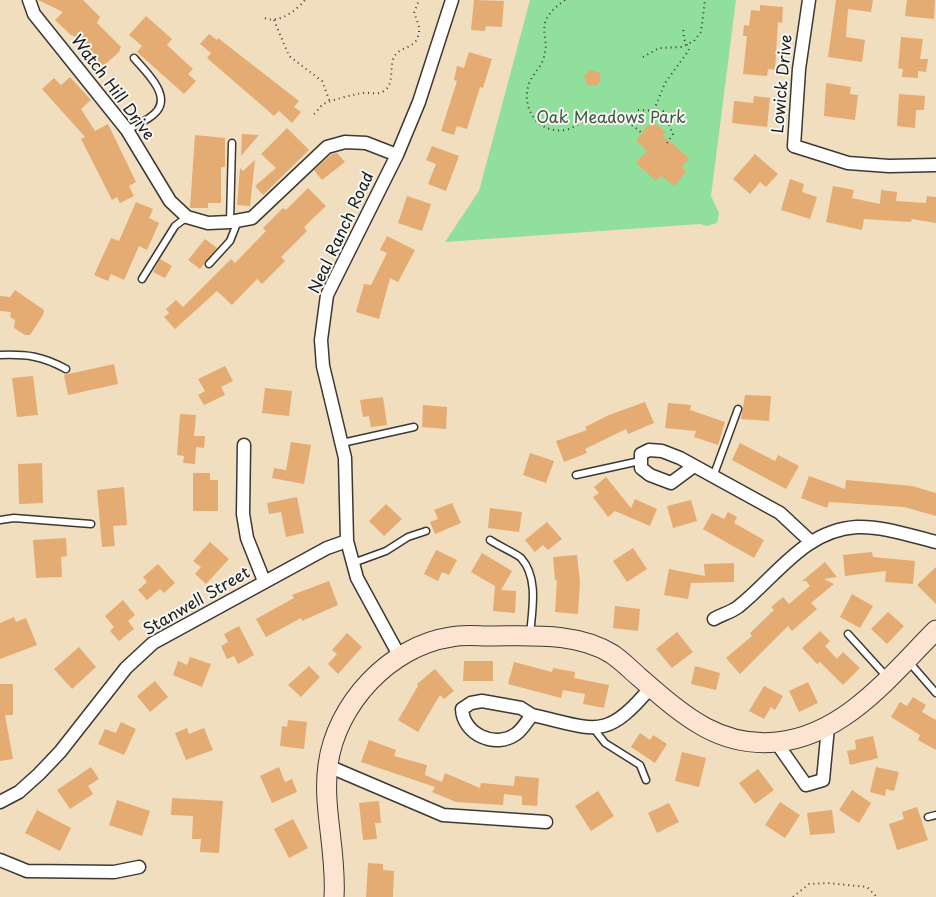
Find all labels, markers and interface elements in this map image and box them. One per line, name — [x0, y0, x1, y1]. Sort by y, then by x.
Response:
street label: Watch Hill Drive — [66, 32, 158, 144]
street label: Lowick Drive — [769, 34, 797, 134]
park label: Oak Meadows Park — [536, 109, 686, 129]
street label: Neal Ranch Road — [305, 169, 379, 297]
street label: Stanwell Street — [140, 564, 254, 640]

